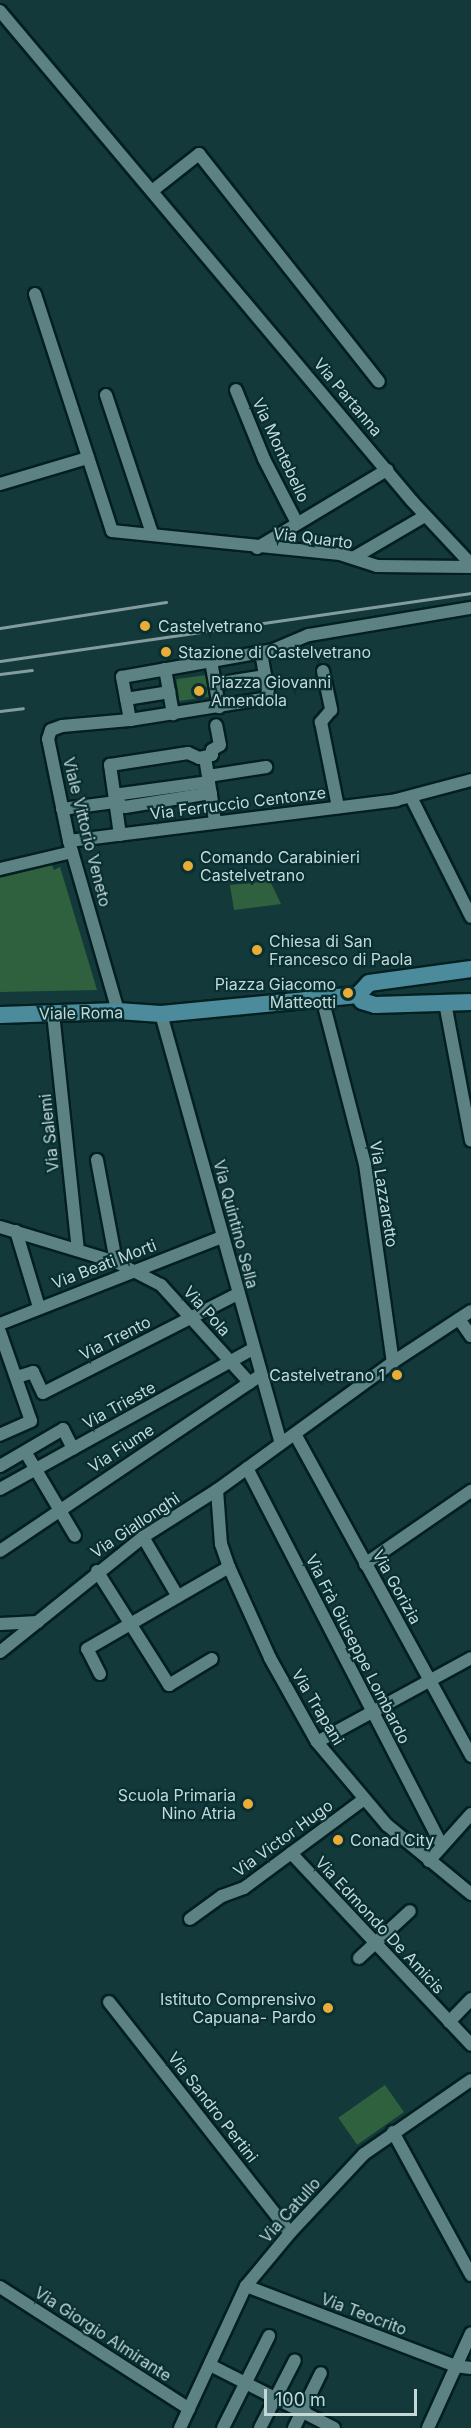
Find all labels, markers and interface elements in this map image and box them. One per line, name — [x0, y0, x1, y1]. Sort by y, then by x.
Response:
street label: Via Partanna — [310, 354, 386, 440]
street label: Via Montebello — [248, 395, 314, 505]
street label: Via Quarto — [272, 524, 354, 552]
place label: Castelvetrano — [158, 616, 263, 636]
marker: Castelvetrano — [136, 617, 154, 635]
place label: Stazione di Castelvetrano — [178, 642, 371, 662]
marker: Stazione di Castelvetrano — [159, 645, 173, 659]
place label: Piazza Giovanni Amendola — [211, 672, 331, 710]
marker: Piazza Giovanni Amendola — [192, 684, 206, 698]
street label: Viale Vittorio Veneto — [59, 755, 115, 909]
street label: Via Ferruccio Centonze — [149, 783, 327, 823]
place label: Comando Carabinieri Castelvetrano — [200, 847, 360, 885]
marker: Comando Carabinieri Castelvetrano — [181, 859, 195, 873]
place label: Chiesa di San Francesco di Paola — [269, 931, 412, 969]
marker: Chiesa di San Francesco di Paola — [250, 943, 264, 957]
place label: Piazza Giacomo Matteotti — [215, 974, 336, 1012]
marker: Piazza Giacomo Matteotti — [341, 986, 355, 1000]
street label: Viale Roma — [39, 1003, 123, 1023]
street label: Via Salemi — [35, 1093, 63, 1173]
street label: Via Lazzaretto — [366, 1139, 402, 1249]
street label: Via Quintino Sella — [210, 1158, 262, 1290]
street label: Via Beati Morti — [49, 1235, 159, 1293]
street label: Via Pola — [179, 1282, 235, 1340]
street label: Via Trento — [76, 1312, 154, 1364]
place label: Castelvetrano 1 — [269, 1365, 385, 1385]
marker: Castelvetrano 1 — [390, 1368, 404, 1382]
street label: Via Trieste — [79, 1377, 159, 1433]
street label: Via Fiume — [85, 1420, 157, 1476]
street label: Via Giallonghi — [87, 1488, 183, 1562]
street label: Via Gorizia — [369, 1547, 425, 1627]
street label: Via Frà Giuseppe Lombardo — [302, 1551, 414, 1747]
street label: Via Trapani — [288, 1666, 348, 1748]
place label: Scuola Primaria Nino Atria — [118, 1785, 236, 1823]
street label: Via Victor Hugo — [229, 1795, 337, 1881]
marker: Scuola Primaria Nino Atria — [241, 1797, 255, 1811]
place label: Conad City — [350, 1830, 434, 1850]
marker: Conad City — [331, 1833, 345, 1847]
street label: Via Edmondo De Amicis — [311, 1852, 449, 1998]
place label: Istituto Comprensivo Capuana- Pardo — [160, 1989, 316, 2027]
marker: Istituto Comprensivo Capuana- Pardo — [321, 2001, 335, 2015]
street label: Via Sandro Pertini — [164, 2048, 262, 2166]
street label: Via Catullo — [256, 2173, 324, 2247]
street label: Via Giorgio Almirante — [31, 2283, 175, 2385]
street label: Via Teocrito — [318, 2289, 410, 2339]
scale bar — [267, 2377, 420, 2415]
text: 100 m — [275, 2389, 326, 2410]

